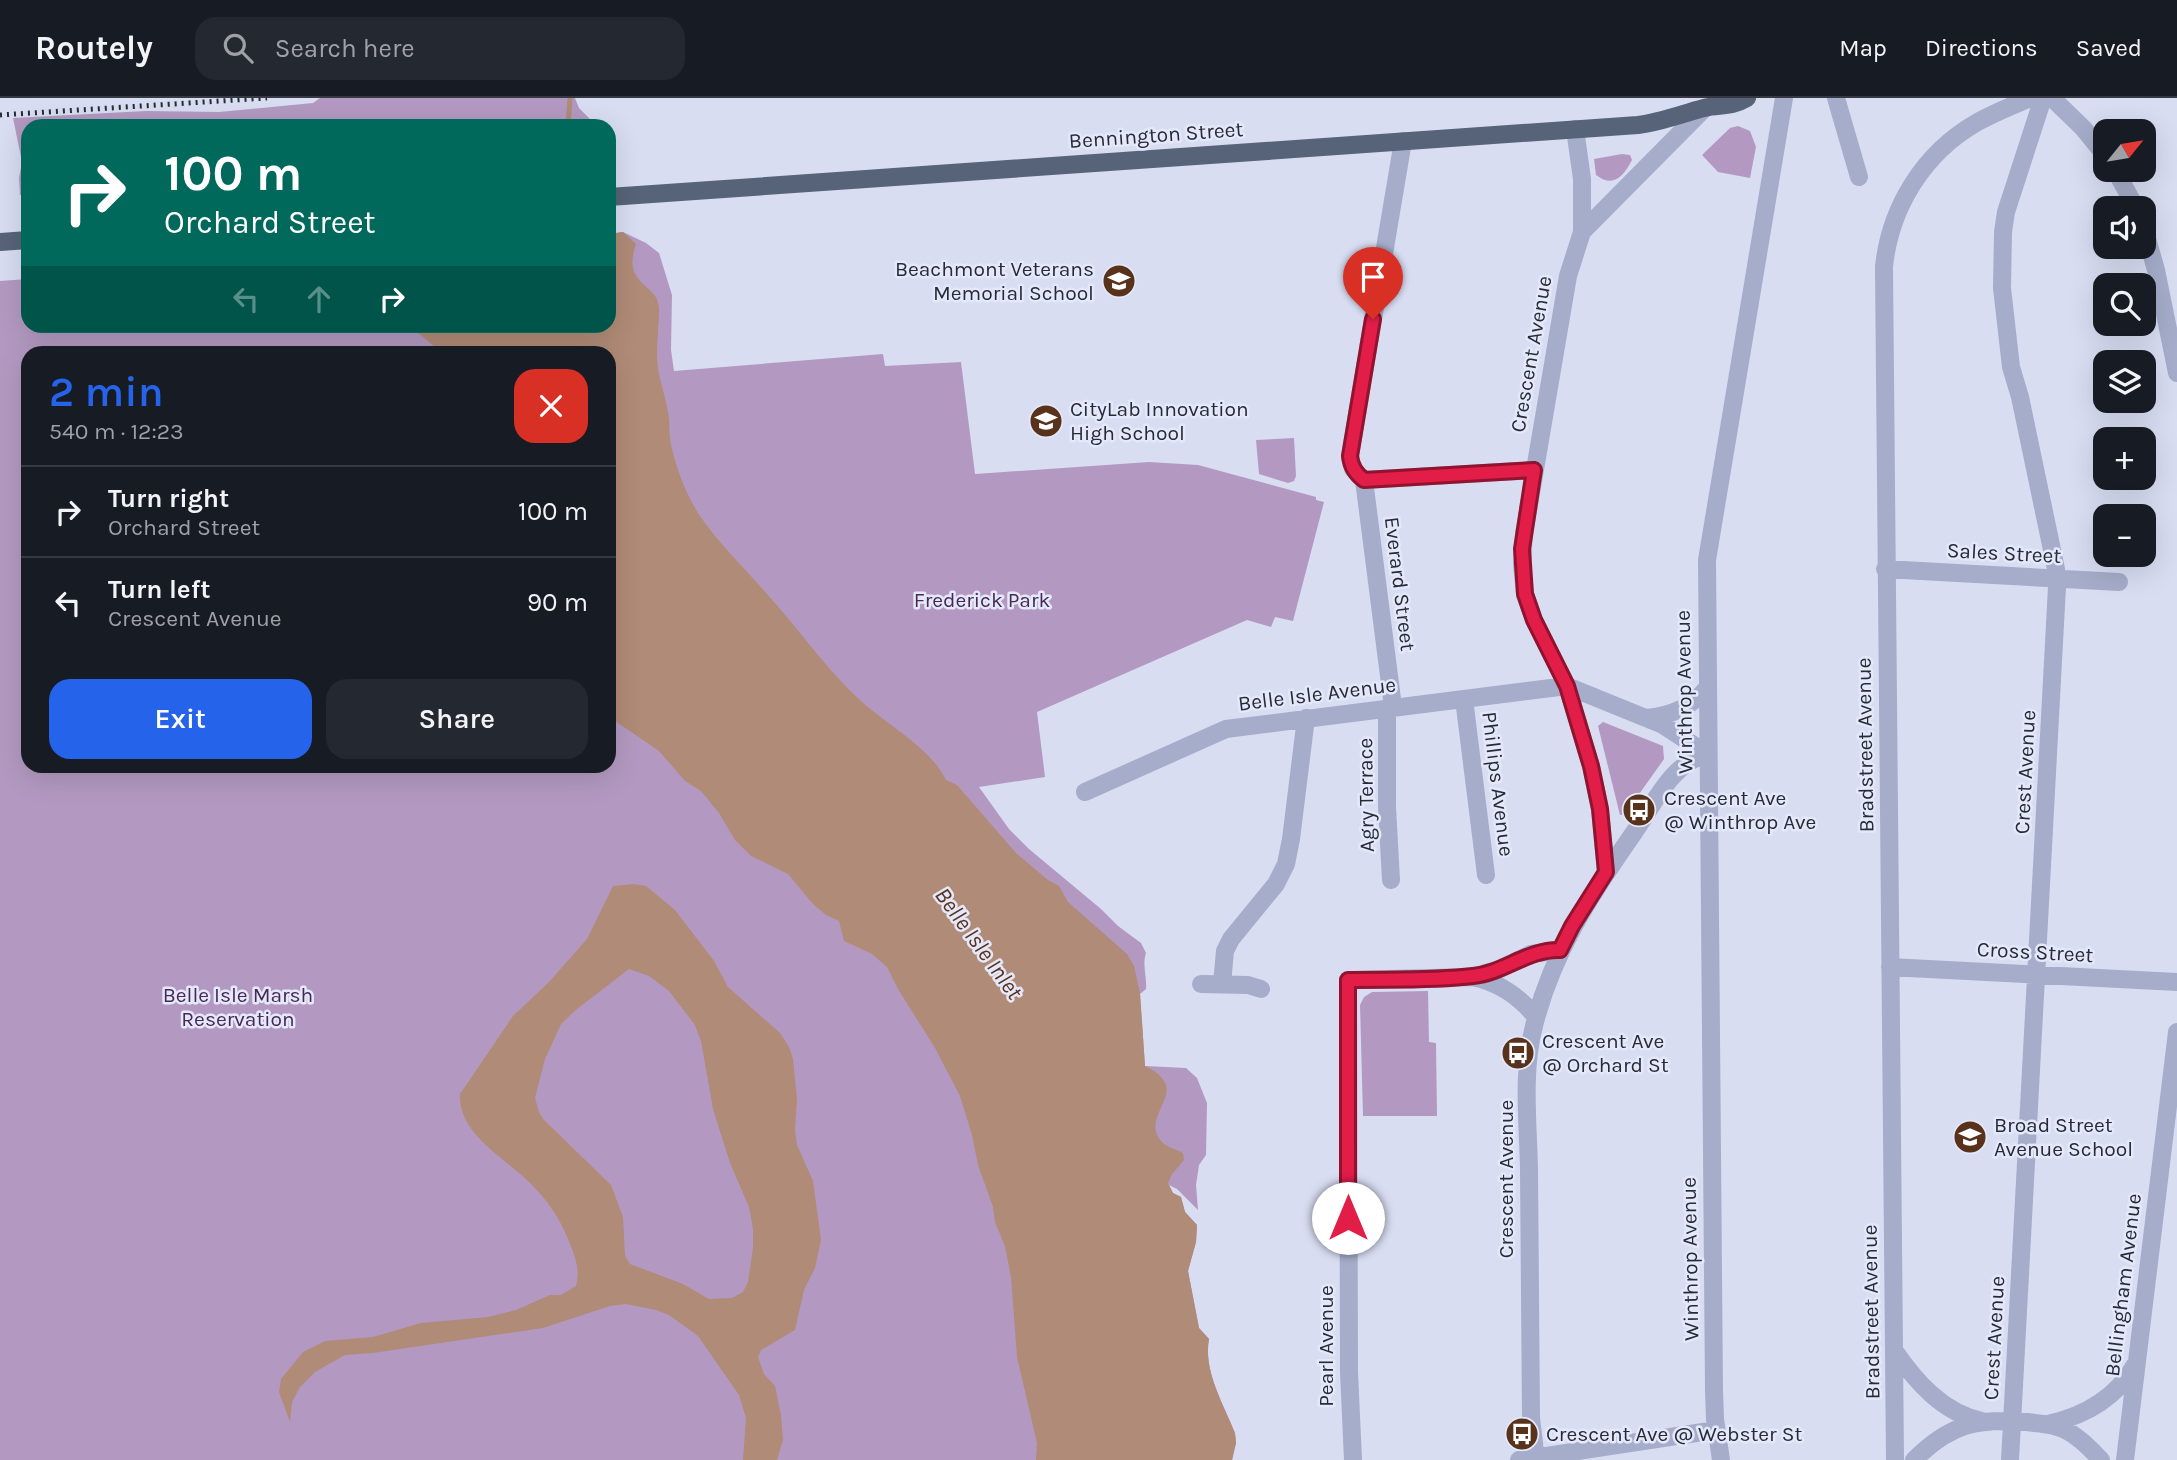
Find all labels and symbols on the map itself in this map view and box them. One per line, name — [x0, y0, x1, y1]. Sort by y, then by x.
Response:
street label: Bennington Street — [1068, 117, 1244, 153]
north arrow — [2093, 119, 2156, 182]
pin — [1343, 247, 1403, 319]
place label: Beachmont Veterans Memorial School — [895, 257, 1094, 305]
school or university icon: Beachmont Veterans Memorial School — [1100, 262, 1138, 300]
street label: Crescent Avenue — [1505, 274, 1557, 434]
place label: CityLab Innovation High School — [1070, 397, 1249, 445]
school or university icon: CityLab Innovation High School — [1027, 402, 1065, 440]
street label: Everard Street — [1380, 516, 1420, 653]
street label: Sales Street — [1946, 538, 2062, 568]
park label: Frederick Park — [914, 588, 1051, 612]
street label: Winthrop Avenue — [1671, 610, 1697, 774]
street label: Bradstreet Avenue — [1851, 657, 1879, 833]
street label: Belle Isle Avenue — [1237, 672, 1397, 716]
street label: Crest Avenue — [2010, 709, 2040, 835]
street label: Phillips Avenue — [1477, 710, 1519, 858]
street label: Agry Terrace — [1353, 738, 1379, 852]
place label: Crescent Ave @ Winthrop Ave — [1664, 786, 1816, 834]
bus stop icon: Crescent Ave @ Winthrop Ave — [1620, 791, 1658, 829]
water label: Belle Isle Inlet — [929, 882, 1029, 1005]
street label: Cross Street — [1976, 937, 2094, 967]
park label: Belle Isle Marsh Reservation — [163, 983, 313, 1031]
place label: Crescent Ave @ Orchard St — [1542, 1029, 1669, 1077]
bus stop icon: Crescent Ave @ Orchard St — [1499, 1034, 1537, 1072]
street label: Crescent Avenue — [1494, 1100, 1518, 1258]
place label: Broad Street Avenue School — [1994, 1113, 2133, 1161]
school or university icon: Broad Street Avenue School — [1951, 1118, 1989, 1156]
street label: Winthrop Avenue — [1677, 1177, 1703, 1341]
position arrow — [1311, 1181, 1385, 1255]
street label: Bellingham Avenue — [2100, 1192, 2146, 1378]
street label: Bradstreet Avenue — [1857, 1224, 1885, 1400]
street label: Crest Avenue — [1979, 1275, 2009, 1401]
street label: Pearl Avenue — [1314, 1285, 1338, 1407]
bus stop icon: Crescent Ave @ Webster St — [1503, 1415, 1541, 1453]
place label: Crescent Ave @ Webster St — [1546, 1422, 1802, 1446]

